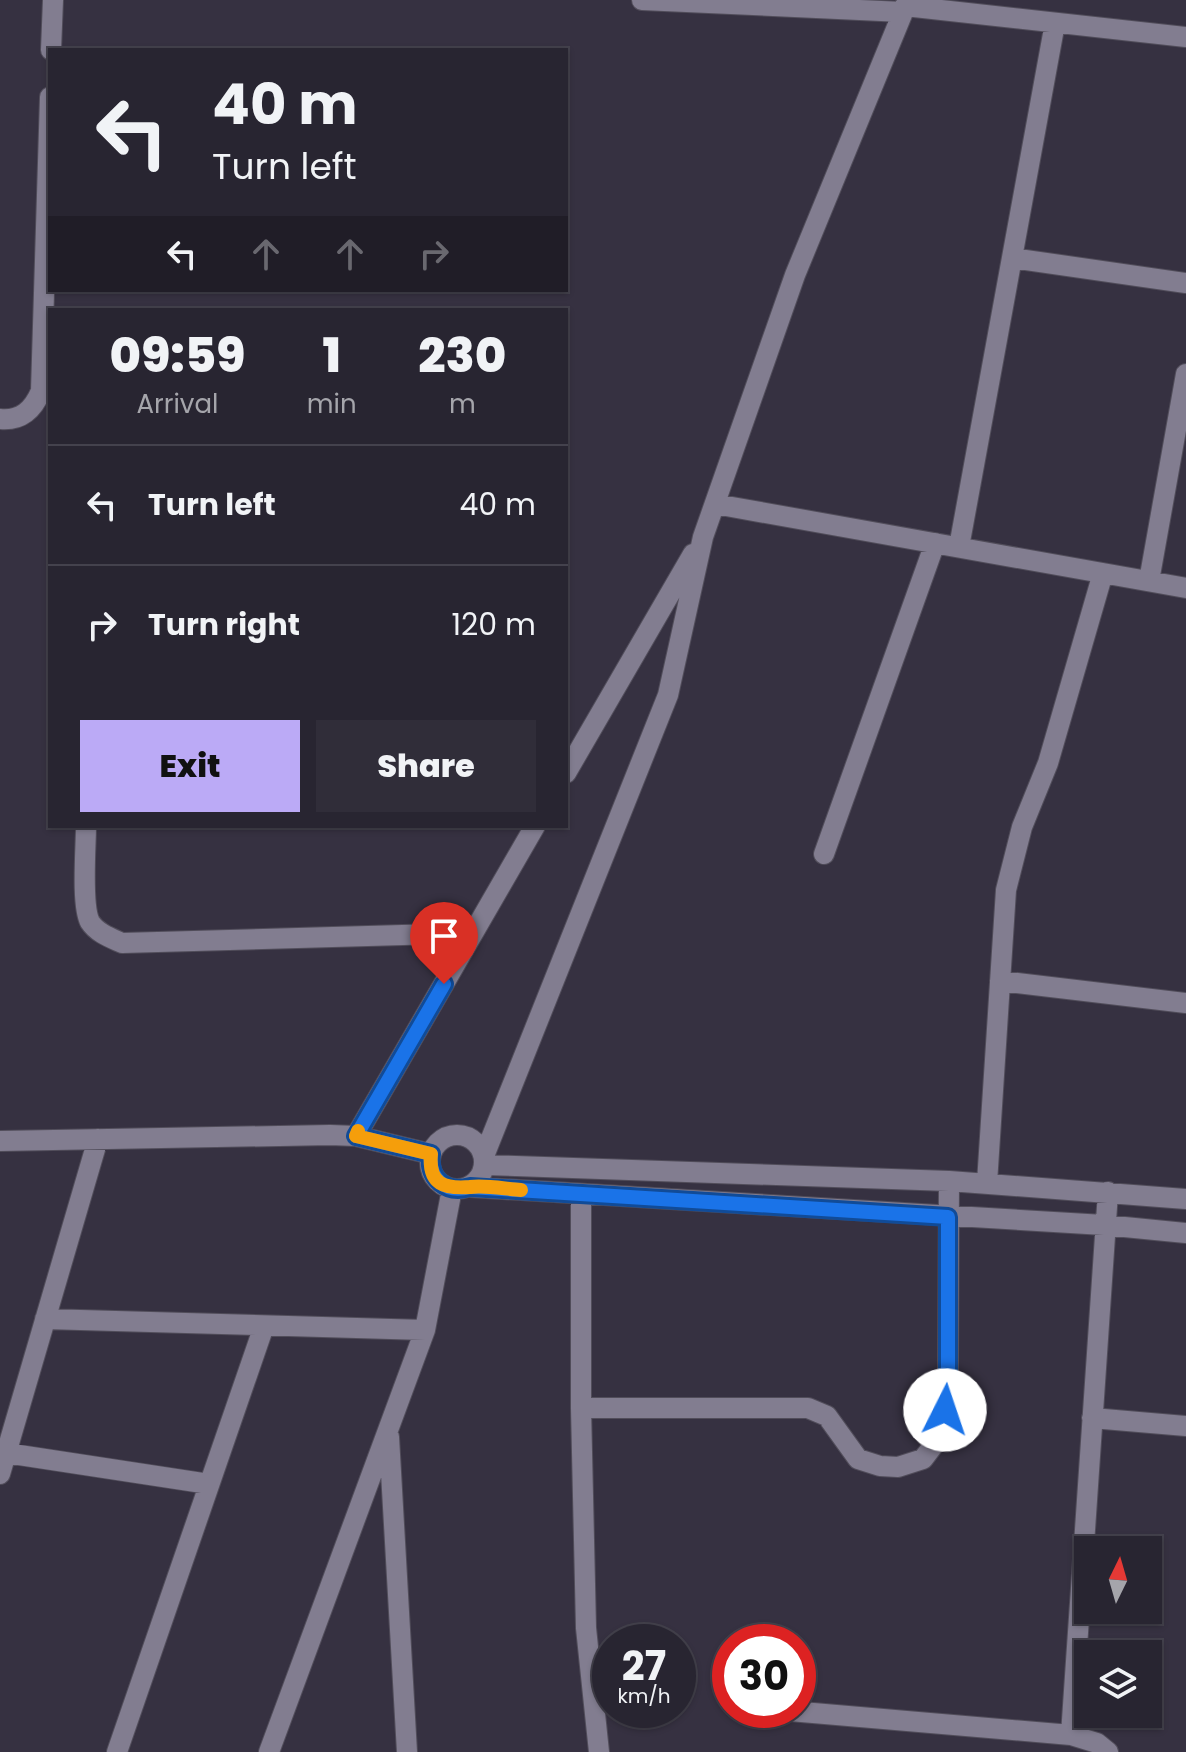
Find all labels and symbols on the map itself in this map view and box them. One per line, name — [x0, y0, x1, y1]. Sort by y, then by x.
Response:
pin — [410, 902, 478, 984]
position arrow — [903, 1368, 987, 1452]
north arrow — [1074, 1536, 1162, 1624]
speed limit sign: 30 — [712, 1624, 816, 1728]

